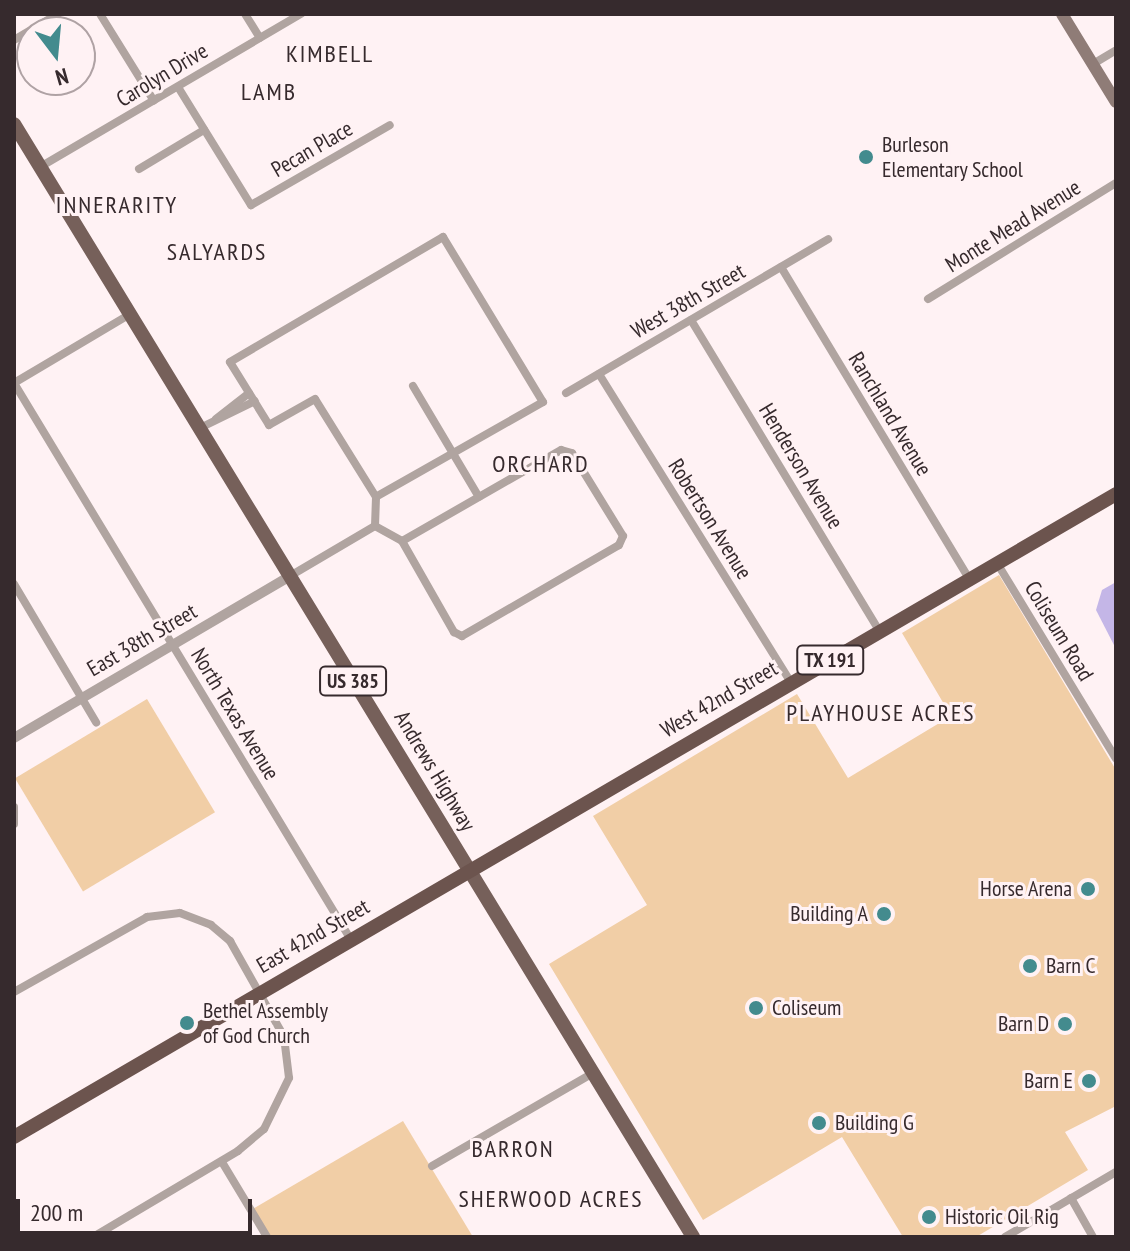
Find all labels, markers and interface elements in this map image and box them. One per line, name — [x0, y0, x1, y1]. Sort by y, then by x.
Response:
north arrow — [16, 16, 96, 96]
street label: Carolyn Drive — [112, 37, 212, 113]
district label: KIMBELL — [286, 40, 374, 68]
text: N — [52, 62, 72, 92]
district label: LAMB — [241, 78, 297, 106]
street label: Pecan Place — [267, 115, 357, 183]
place label: Burleson Elementary School — [882, 131, 1024, 182]
marker: Burleson Elementary School — [857, 148, 875, 166]
street label: Monte Mead Avenue — [940, 174, 1086, 278]
district label: INNERARITY — [56, 191, 178, 219]
district label: SALYARDS — [167, 238, 267, 266]
street label: West 38th Street — [626, 258, 750, 344]
street label: Ranchland Avenue — [843, 347, 937, 481]
street label: Henderson Avenue — [753, 398, 849, 534]
district label: ORCHARD — [492, 450, 590, 478]
street label: Robertson Avenue — [662, 454, 758, 584]
street label: Coliseum Road — [1019, 576, 1099, 686]
street label: East 38th Street — [83, 598, 201, 682]
street label: North Texas Avenue — [185, 643, 285, 785]
road number: TX 191 — [794, 644, 866, 676]
street label: West 42nd Street — [656, 655, 782, 743]
road number: US 385 — [319, 665, 387, 697]
district label: PLAYHOUSE ACRES — [786, 699, 976, 727]
street label: Andrews Highway — [389, 706, 481, 836]
place label: Horse Arena — [980, 876, 1072, 902]
marker: Horse Arena — [1079, 880, 1097, 898]
street label: East 42nd Street — [252, 893, 374, 979]
place label: Building A — [790, 901, 868, 927]
marker: Building A — [875, 905, 893, 923]
place label: Barn C — [1046, 953, 1096, 979]
marker: Barn C — [1021, 957, 1039, 975]
place label: Coliseum — [772, 995, 841, 1021]
place label: Bethel Assembly of God Church — [203, 997, 329, 1048]
marker: Coliseum — [747, 999, 765, 1017]
place label: Barn D — [998, 1011, 1049, 1037]
marker: Bethel Assembly of God Church — [178, 1014, 196, 1032]
marker: Barn D — [1056, 1015, 1074, 1033]
place label: Barn E — [1024, 1068, 1073, 1094]
marker: Barn E — [1080, 1072, 1098, 1090]
place label: Building G — [835, 1110, 914, 1136]
marker: Building G — [810, 1114, 828, 1132]
district label: BARRON — [471, 1135, 555, 1163]
scale bar — [20, 1183, 256, 1233]
district label: SHERWOOD ACRES — [458, 1185, 644, 1213]
text: 200 m — [30, 1197, 83, 1228]
place label: Historic Oil Rig — [945, 1204, 1059, 1230]
marker: Historic Oil Rig — [920, 1208, 938, 1226]

